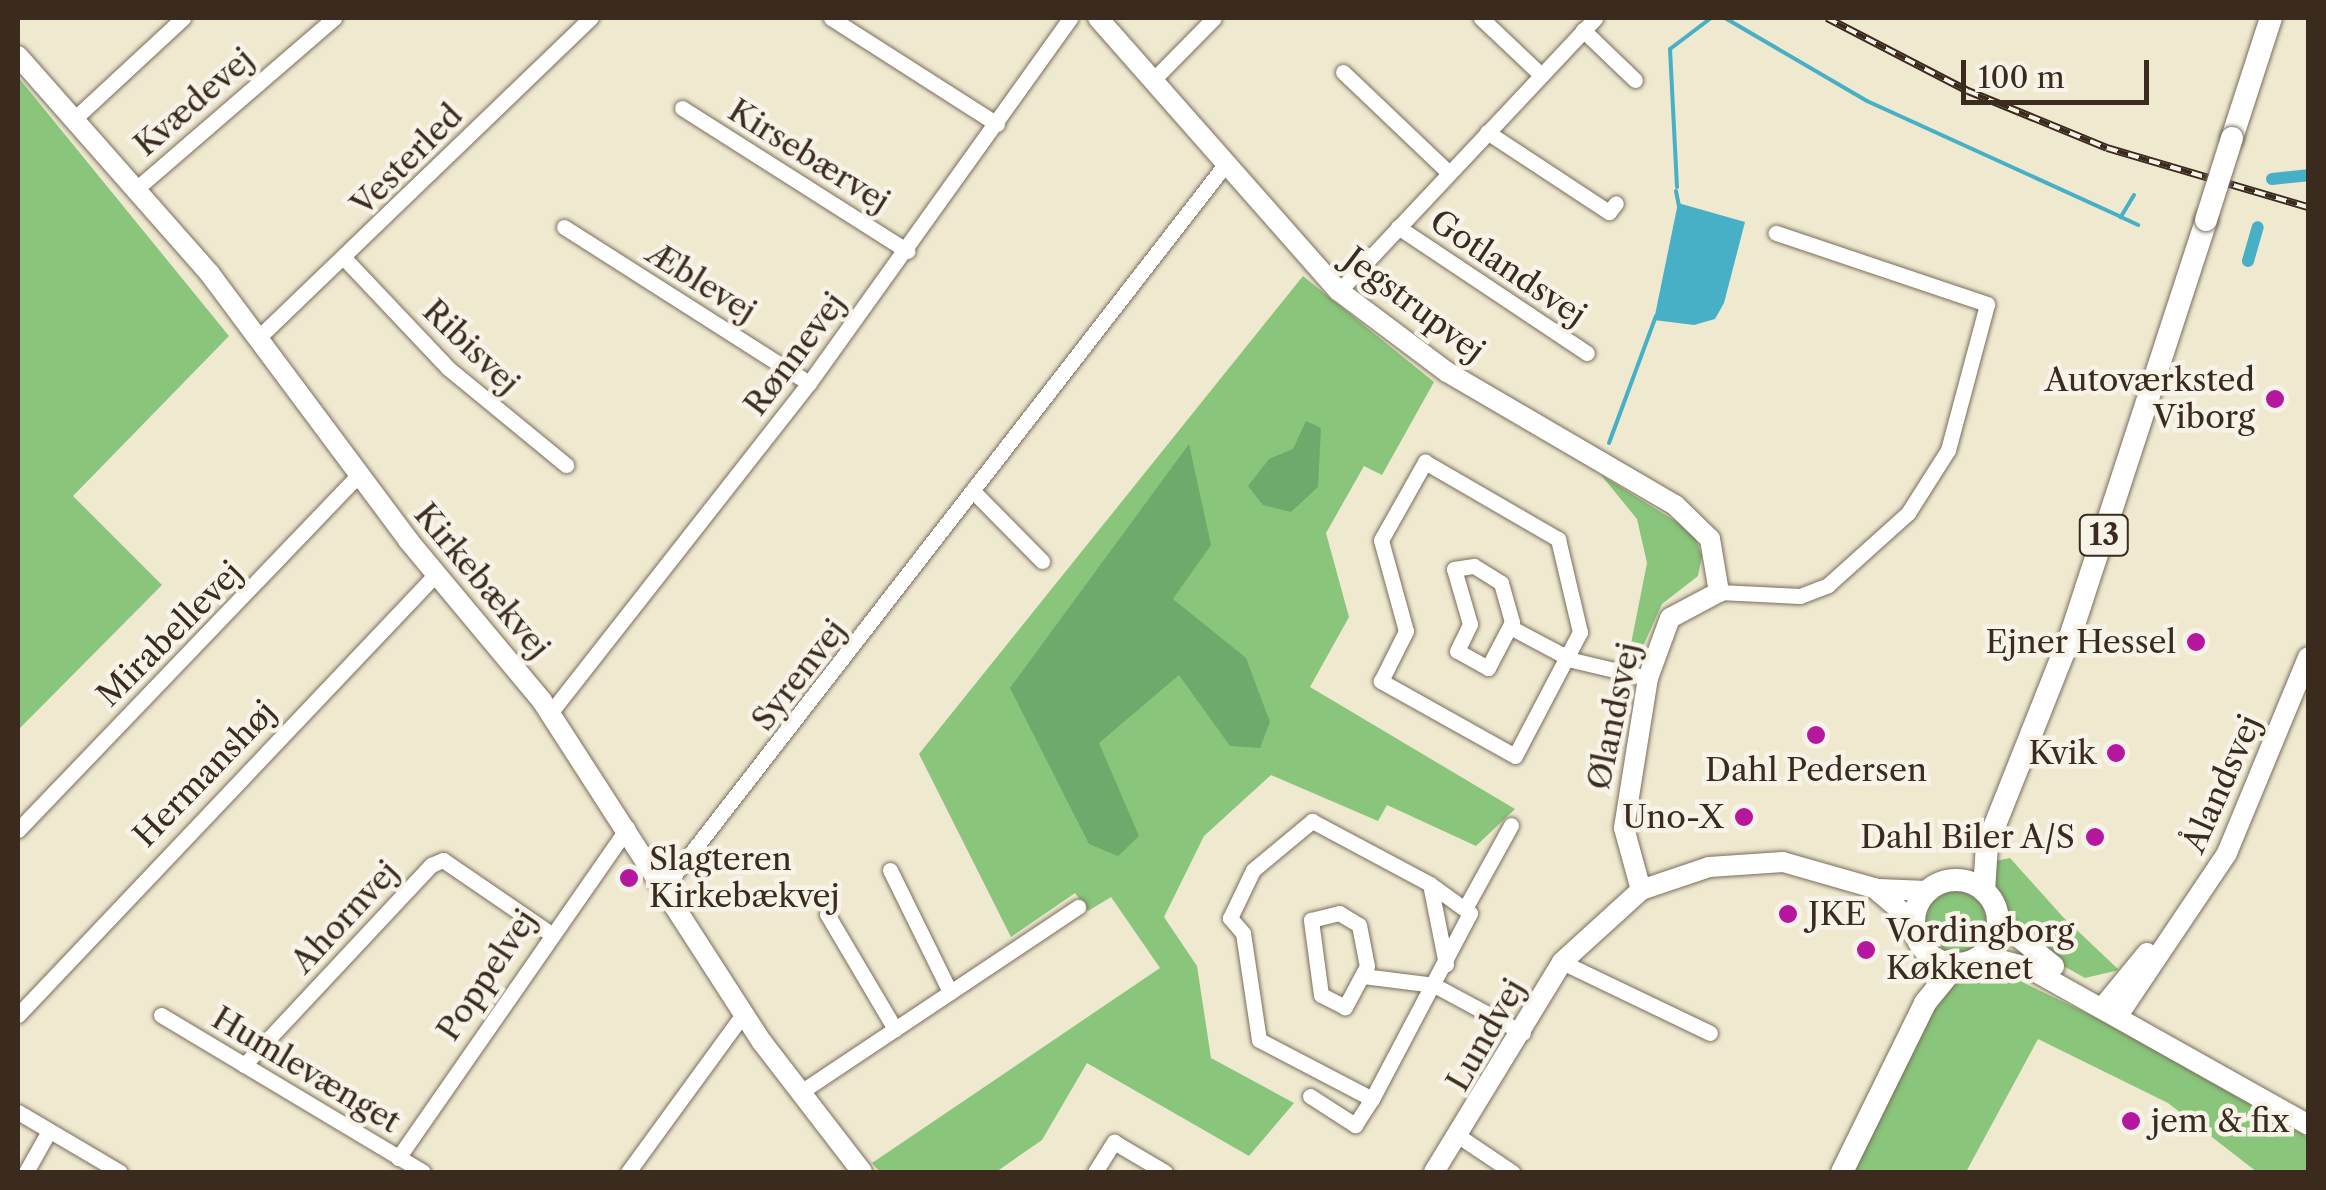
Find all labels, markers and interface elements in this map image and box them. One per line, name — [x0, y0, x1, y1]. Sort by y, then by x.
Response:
street label: Kvædevej — [127, 40, 261, 164]
scale bar — [1966, 40, 2154, 102]
text: 100 m — [1978, 59, 2065, 96]
street label: Kirsebærvej — [721, 91, 897, 221]
street label: Vesterled — [343, 96, 471, 224]
street label: Gotlandsvej — [1423, 202, 1593, 334]
street label: Æblevej — [639, 233, 763, 331]
street label: Jegstrupvej — [1336, 240, 1492, 370]
street label: Rønnevej — [736, 285, 854, 423]
street label: Ribisvej — [415, 292, 527, 402]
place label: Autoværksted Viborg — [2044, 362, 2255, 437]
marker: Autoværksted Viborg — [2264, 388, 2286, 410]
street label: Kirkebækvej — [406, 496, 558, 666]
road number: 13 — [2076, 510, 2132, 560]
street label: Mirabellevej — [90, 554, 250, 714]
street label: Syrenvej — [744, 612, 854, 738]
place label: Ejner Hessel — [1985, 623, 2176, 661]
marker: Ejner Hessel — [2185, 631, 2207, 653]
street label: Ølandsvej — [1580, 639, 1648, 793]
street label: Hermanshøj — [126, 693, 284, 855]
street label: Ålandsvej — [2175, 709, 2269, 859]
marker: Dahl Pedersen — [1805, 724, 1827, 746]
place label: Kvik — [2028, 734, 2096, 772]
marker: Kvik — [2105, 742, 2127, 764]
place label: Dahl Pedersen — [1705, 751, 1927, 789]
place label: Uno-X — [1622, 798, 1724, 836]
marker: Uno-X — [1733, 806, 1755, 828]
place label: Dahl Biler A/S — [1858, 818, 2075, 856]
marker: Dahl Biler A/S — [2084, 826, 2106, 848]
place label: Slagteren Kirkebækvej — [649, 841, 840, 916]
street label: Ahornvej — [283, 853, 407, 981]
marker: Slagteren Kirkebækvej — [618, 867, 640, 889]
place label: JKE — [1808, 895, 1867, 933]
street label: Poppelvej — [429, 902, 545, 1048]
marker: JKE — [1777, 903, 1799, 925]
place label: Vordingborg Køkkenet — [1886, 913, 2074, 988]
marker: Vordingborg Køkkenet — [1855, 939, 1877, 961]
street label: Lundvej — [1439, 972, 1533, 1098]
street label: Humlevænget — [205, 999, 407, 1141]
place label: jem & fix — [2151, 1102, 2289, 1140]
marker: jem & fix — [2120, 1110, 2142, 1132]

